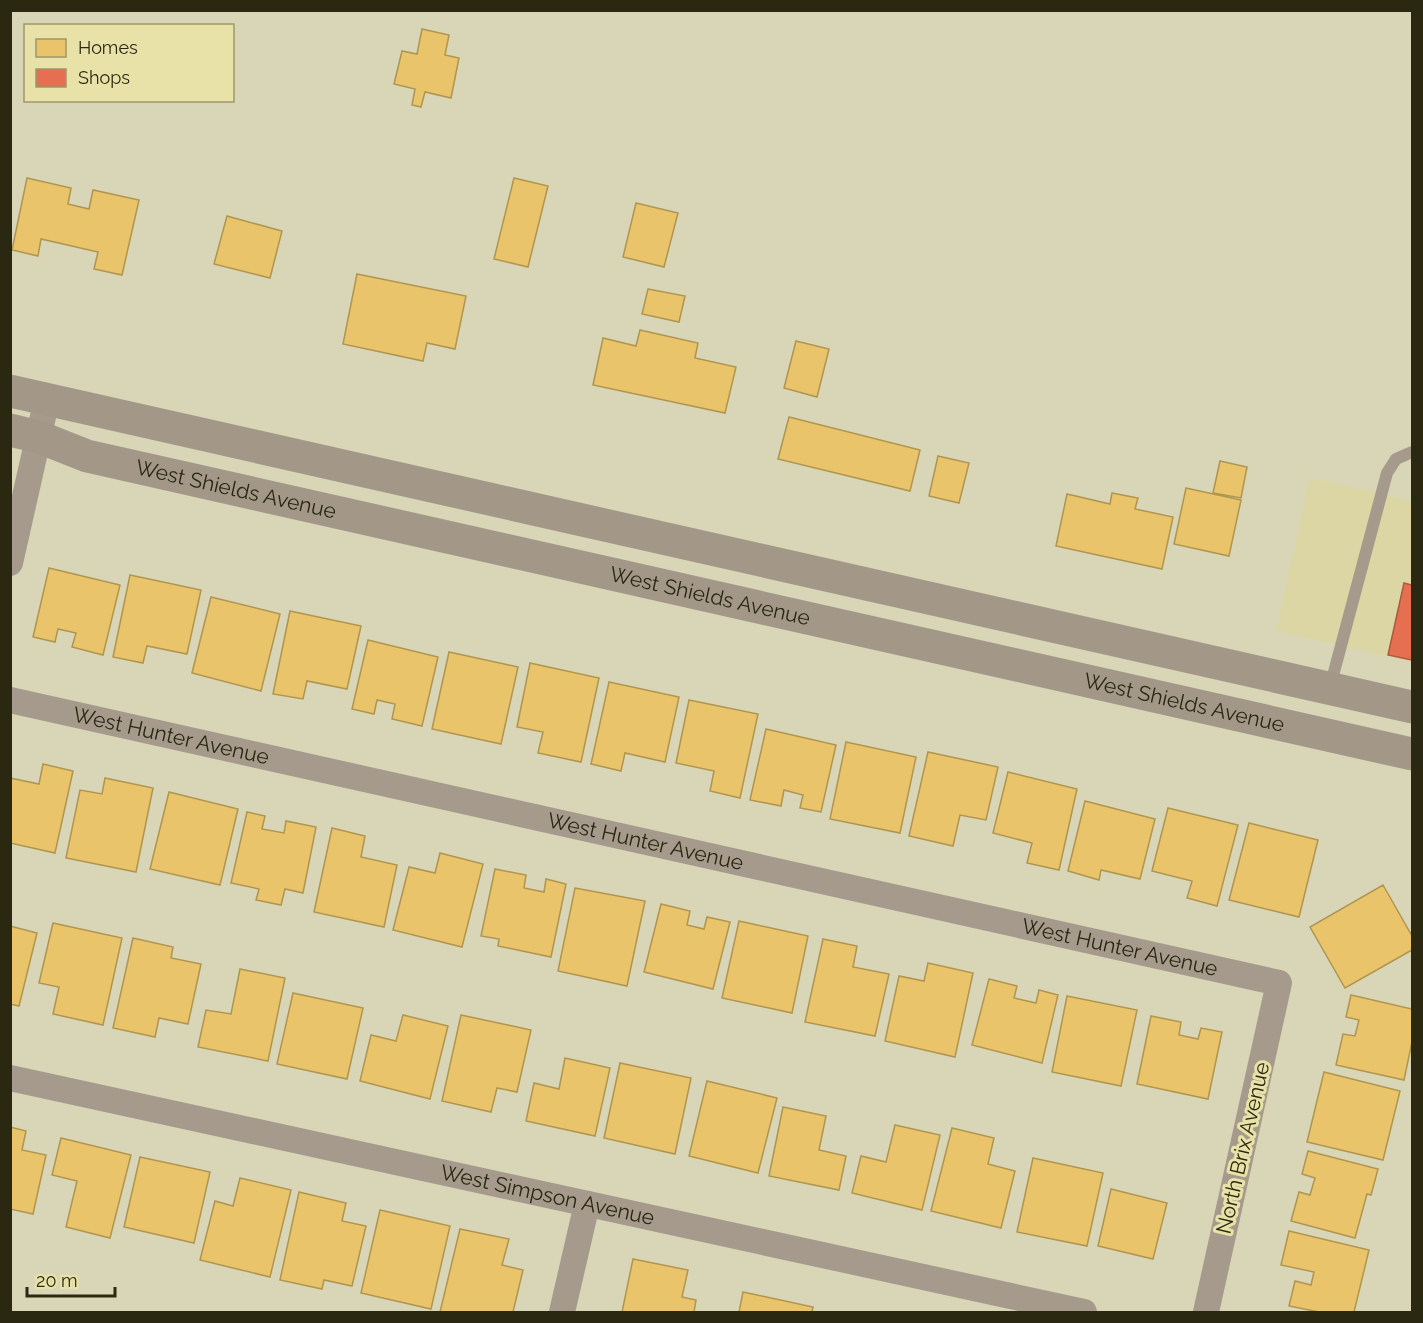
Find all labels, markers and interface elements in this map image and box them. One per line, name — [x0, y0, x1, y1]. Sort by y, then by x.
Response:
legend — [24, 24, 234, 102]
text: Homes — [78, 37, 138, 58]
text: Shops — [78, 67, 130, 88]
street label: West Shields Avenue — [133, 454, 339, 524]
street label: West Shields Avenue — [607, 561, 813, 630]
street label: West Shields Avenue — [1082, 668, 1287, 737]
street label: West Hunter Avenue — [71, 701, 272, 769]
street label: West Hunter Avenue — [545, 807, 746, 875]
street label: West Hunter Avenue — [1019, 913, 1220, 981]
street label: North Brix Avenue — [1211, 1060, 1274, 1236]
street label: West Simpson Avenue — [438, 1159, 657, 1230]
scale bar — [27, 1260, 116, 1298]
text: 20 m — [36, 1270, 78, 1291]

